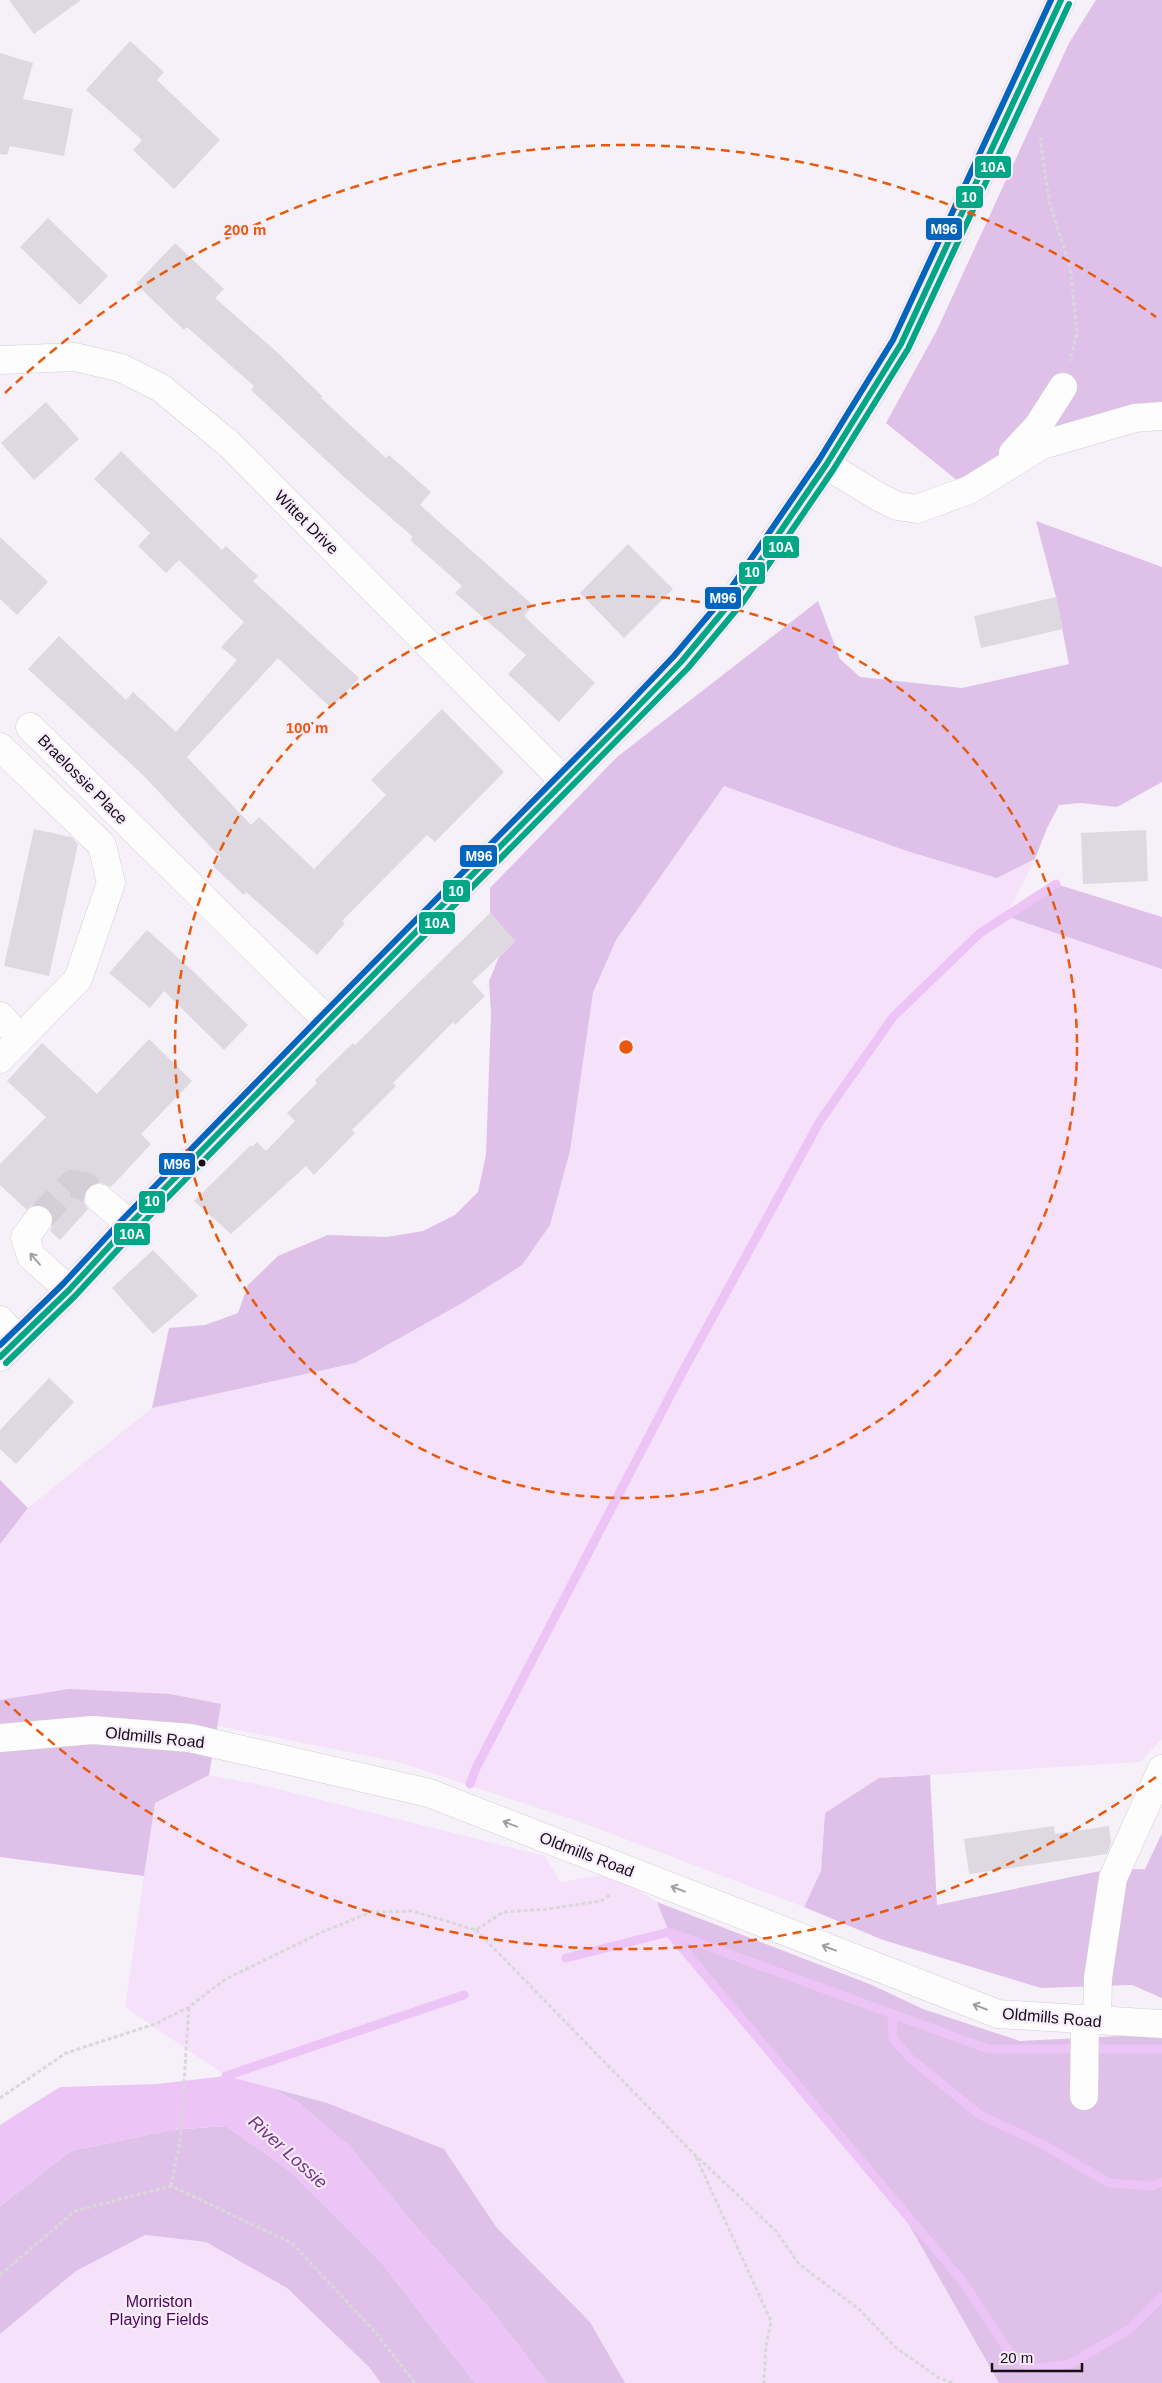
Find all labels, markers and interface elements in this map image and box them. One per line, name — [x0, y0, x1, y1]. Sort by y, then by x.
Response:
line badge: 10A — [974, 155, 1012, 179]
text: 10A — [980, 159, 1006, 175]
line badge: 10 — [955, 185, 984, 209]
text: 10 — [961, 189, 977, 205]
line badge: M96 — [925, 217, 963, 241]
text: 200 m — [224, 221, 266, 238]
text: M96 — [930, 221, 958, 237]
street label: Wittet Drive — [271, 487, 342, 558]
line badge: 10A — [762, 535, 800, 559]
text: 10A — [768, 539, 794, 555]
line badge: 10 — [738, 561, 766, 585]
text: 10 — [744, 564, 760, 580]
line badge: M96 — [704, 586, 742, 610]
text: M96 — [709, 590, 737, 606]
text: 100 m — [286, 719, 328, 736]
street label: Braelossie Place — [35, 731, 131, 828]
line badge: M96 — [459, 844, 498, 868]
text: M96 — [465, 848, 493, 864]
line badge: 10 — [442, 879, 471, 903]
text: 10 — [448, 883, 464, 899]
line badge: 10A — [418, 911, 456, 935]
text: 10A — [424, 915, 450, 931]
centre of rings — [617, 1038, 635, 1056]
line badge: M96 — [158, 1152, 196, 1176]
text: M96 — [163, 1156, 191, 1172]
unlabelled marker — [197, 1158, 207, 1168]
line badge: 10 — [138, 1190, 166, 1214]
text: 10 — [144, 1193, 160, 1209]
line badge: 10A — [113, 1222, 151, 1246]
text: 10A — [119, 1226, 145, 1242]
one-way arrow — [30, 1252, 41, 1265]
street label: Oldmills Road — [105, 1724, 205, 1751]
one-way arrow — [502, 1819, 518, 1828]
street label: Oldmills Road — [537, 1829, 636, 1880]
one-way arrow — [670, 1884, 686, 1893]
one-way arrow — [822, 1943, 837, 1952]
one-way arrow — [973, 2002, 988, 2011]
street label: Oldmills Road — [1002, 2005, 1102, 2030]
water label: River Lossie — [245, 2111, 331, 2193]
park label: Morriston Playing Fields — [109, 2293, 209, 2328]
scale bar — [992, 2340, 1082, 2372]
text: 20 m — [1000, 2349, 1033, 2366]

